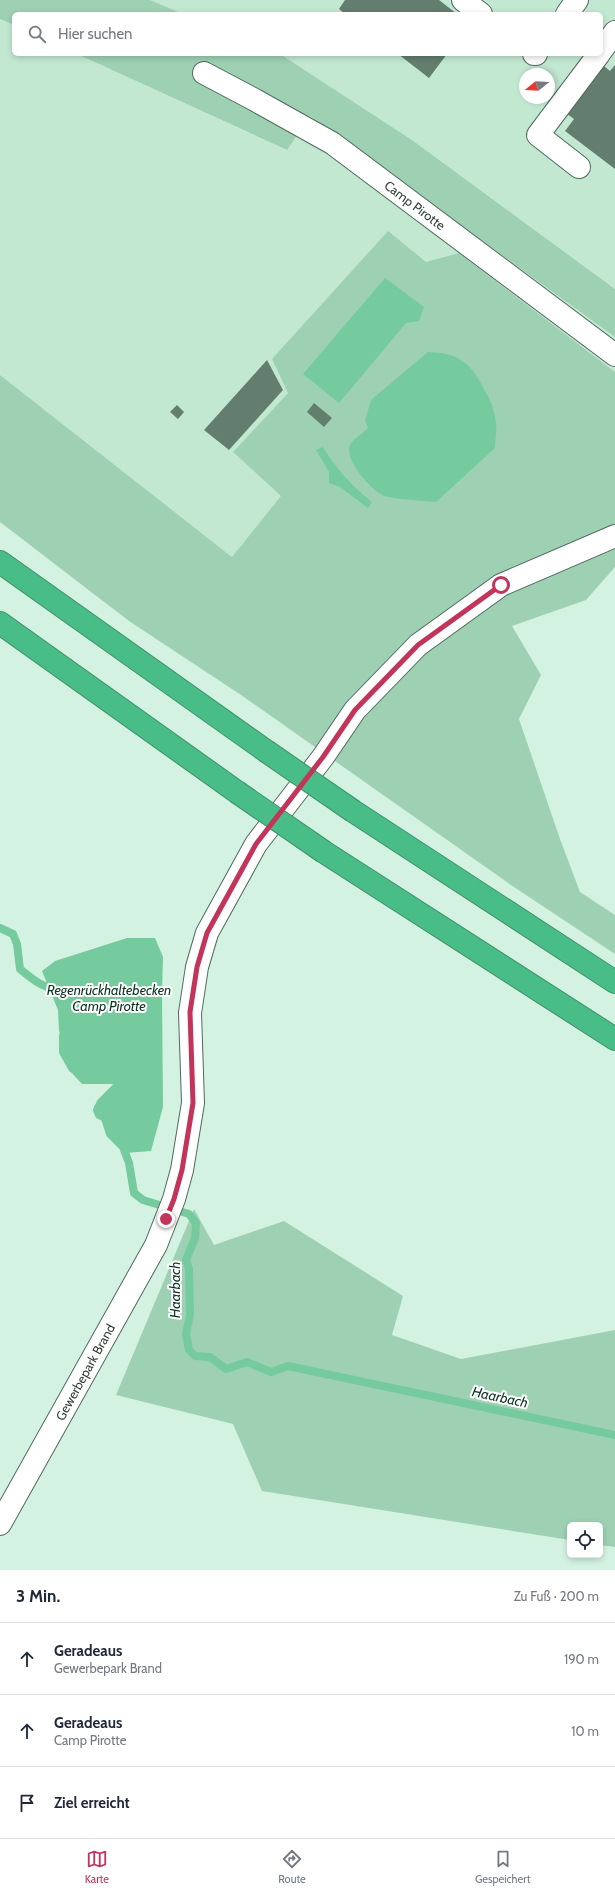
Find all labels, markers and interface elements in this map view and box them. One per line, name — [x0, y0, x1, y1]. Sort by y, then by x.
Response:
search box — [12, 12, 603, 56]
icon: search — [26, 23, 48, 45]
text: Hier suchen — [58, 25, 133, 43]
north arrow — [519, 68, 555, 104]
street label: Camp Pirotte — [381, 177, 449, 233]
route start — [492, 576, 510, 594]
water label: Regenrückhaltebecken Camp Pirotte — [47, 981, 171, 1015]
route end — [157, 1210, 175, 1228]
water label: Haarbach — [166, 1262, 184, 1318]
street label: Gewerbepark Brand — [52, 1321, 118, 1423]
water label: Haarbach — [470, 1382, 530, 1412]
map controls — [567, 1522, 603, 1558]
button: locate — [567, 1522, 603, 1558]
text: 3 Min. — [16, 1586, 60, 1606]
text: Zu Fuß · 200 m — [514, 1588, 599, 1604]
text: Geradeaus — [54, 1642, 122, 1660]
icon: ahead — [16, 1648, 38, 1670]
text: 190 m — [564, 1651, 599, 1667]
text: Gewerbepark Brand — [54, 1660, 162, 1676]
text: Geradeaus — [54, 1714, 122, 1732]
icon: ahead — [16, 1720, 38, 1742]
text: 10 m — [571, 1723, 599, 1739]
text: Camp Pirotte — [54, 1732, 126, 1748]
icon: arrive — [16, 1792, 38, 1814]
text: Ziel erreicht — [54, 1794, 130, 1812]
tab: Karte — [85, 1848, 109, 1886]
tab: Route — [278, 1848, 306, 1886]
tab: Gespeichert — [475, 1848, 530, 1886]

